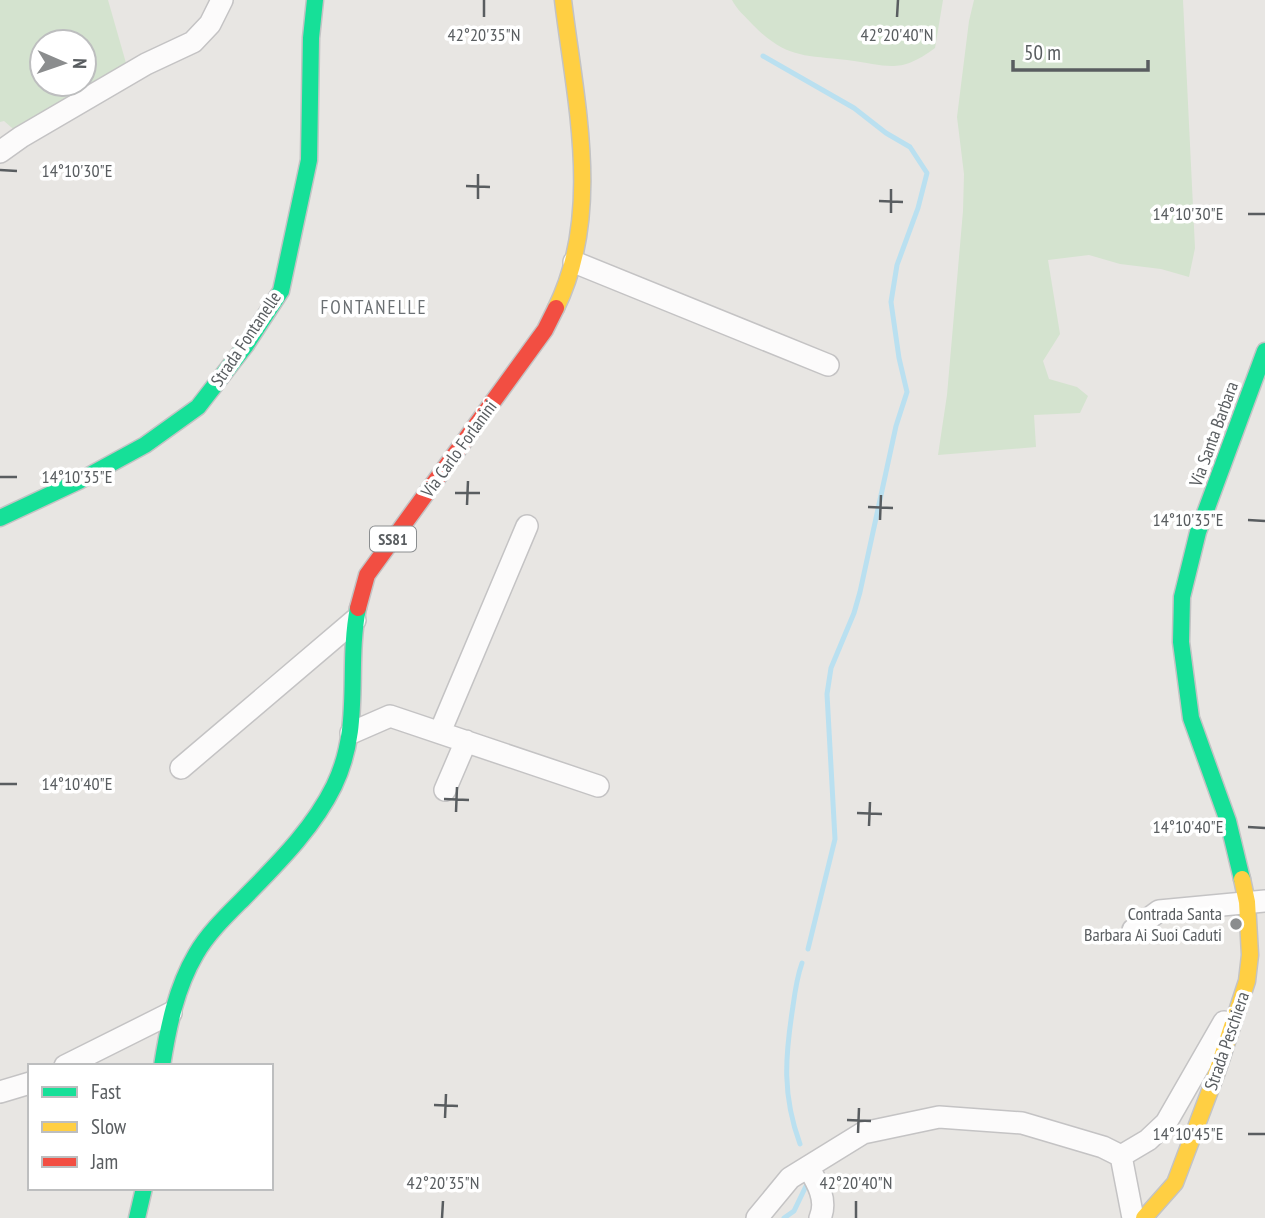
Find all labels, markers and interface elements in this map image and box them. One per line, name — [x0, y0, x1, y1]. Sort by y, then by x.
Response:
text: 42°20'35"N — [448, 23, 520, 46]
text: 42°20'40"N — [861, 23, 933, 46]
north arrow — [28, 28, 98, 98]
scale bar — [1013, 28, 1148, 72]
text: 50 m — [1024, 39, 1061, 66]
text: N — [68, 58, 92, 69]
text: 14°10'30"E — [42, 159, 112, 182]
text: 14°10'30"E — [1153, 202, 1223, 225]
street label: Strada Fontanelle — [205, 287, 286, 391]
district label: FONTANELLE — [320, 295, 428, 319]
street label: Via Santa Barbara — [1184, 378, 1243, 490]
street label: Via Carlo Forlanini — [415, 396, 502, 503]
text: 14°10'35"E — [42, 465, 112, 488]
text: 14°10'35"E — [1153, 508, 1223, 531]
road number: SS81 — [370, 526, 416, 552]
text: 14°10'40"E — [42, 772, 112, 795]
text: 14°10'40"E — [1153, 815, 1223, 838]
place label: Contrada Santa Barbara Ai Suoi Caduti — [1084, 902, 1222, 946]
marker: Contrada Santa Barbara Ai Suoi Caduti — [1228, 916, 1244, 932]
street label: Strada Peschiera — [1199, 989, 1254, 1093]
legend — [28, 1064, 273, 1190]
text: Fast — [91, 1078, 121, 1105]
text: Slow — [91, 1113, 127, 1140]
text: 14°10'45"E — [1153, 1122, 1223, 1145]
text: Jam — [90, 1148, 118, 1175]
text: 42°20'35"N — [407, 1171, 479, 1194]
text: 42°20'40"N — [820, 1171, 892, 1194]

